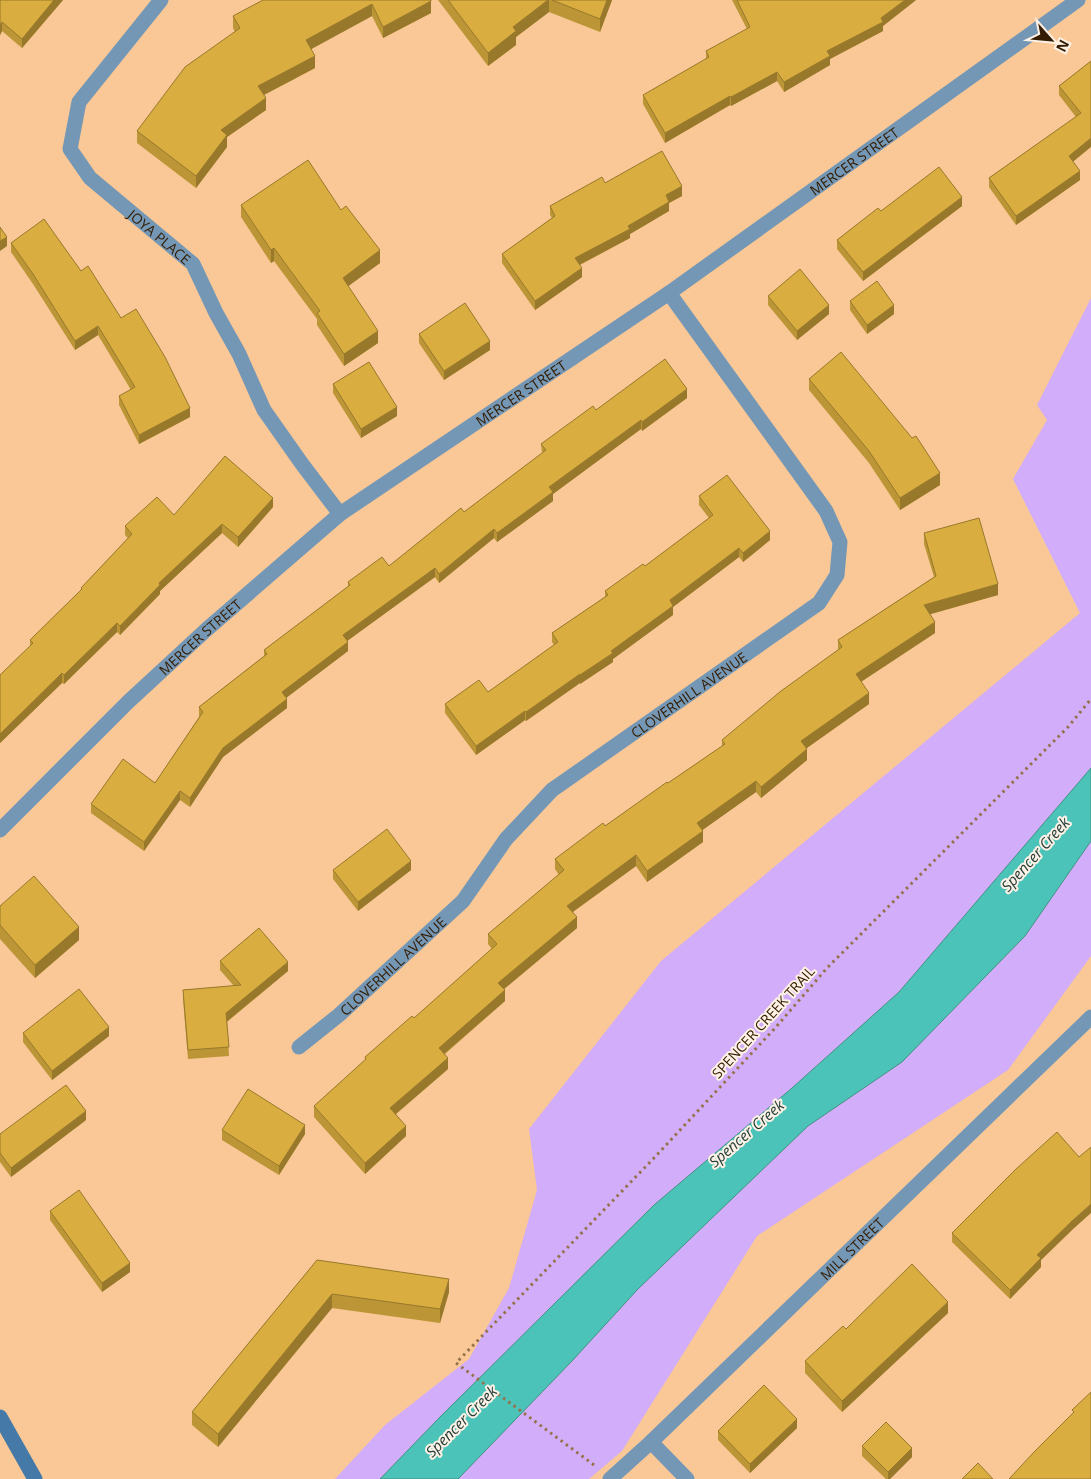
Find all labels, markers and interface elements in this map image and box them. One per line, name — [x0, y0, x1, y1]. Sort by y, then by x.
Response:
north arrow — [1026, 15, 1076, 65]
text: N — [1052, 37, 1074, 56]
street label: MERCER STREET — [805, 122, 902, 199]
street label: JOYA PLACE — [123, 203, 195, 268]
street label: MERCER STREET — [472, 355, 570, 430]
street label: MERCER STREET — [154, 594, 245, 679]
street label: CLOVERHILL AVENUE — [627, 647, 750, 742]
water label: Spencer Creek — [996, 812, 1074, 895]
street label: CLOVERHILL AVENUE — [335, 912, 450, 1019]
street label: SPENCER CREEK TRAIL — [707, 962, 819, 1082]
water label: Spencer Creek — [704, 1094, 788, 1171]
street label: MILL STREET — [815, 1213, 888, 1284]
water label: Spencer Creek — [421, 1380, 502, 1461]

